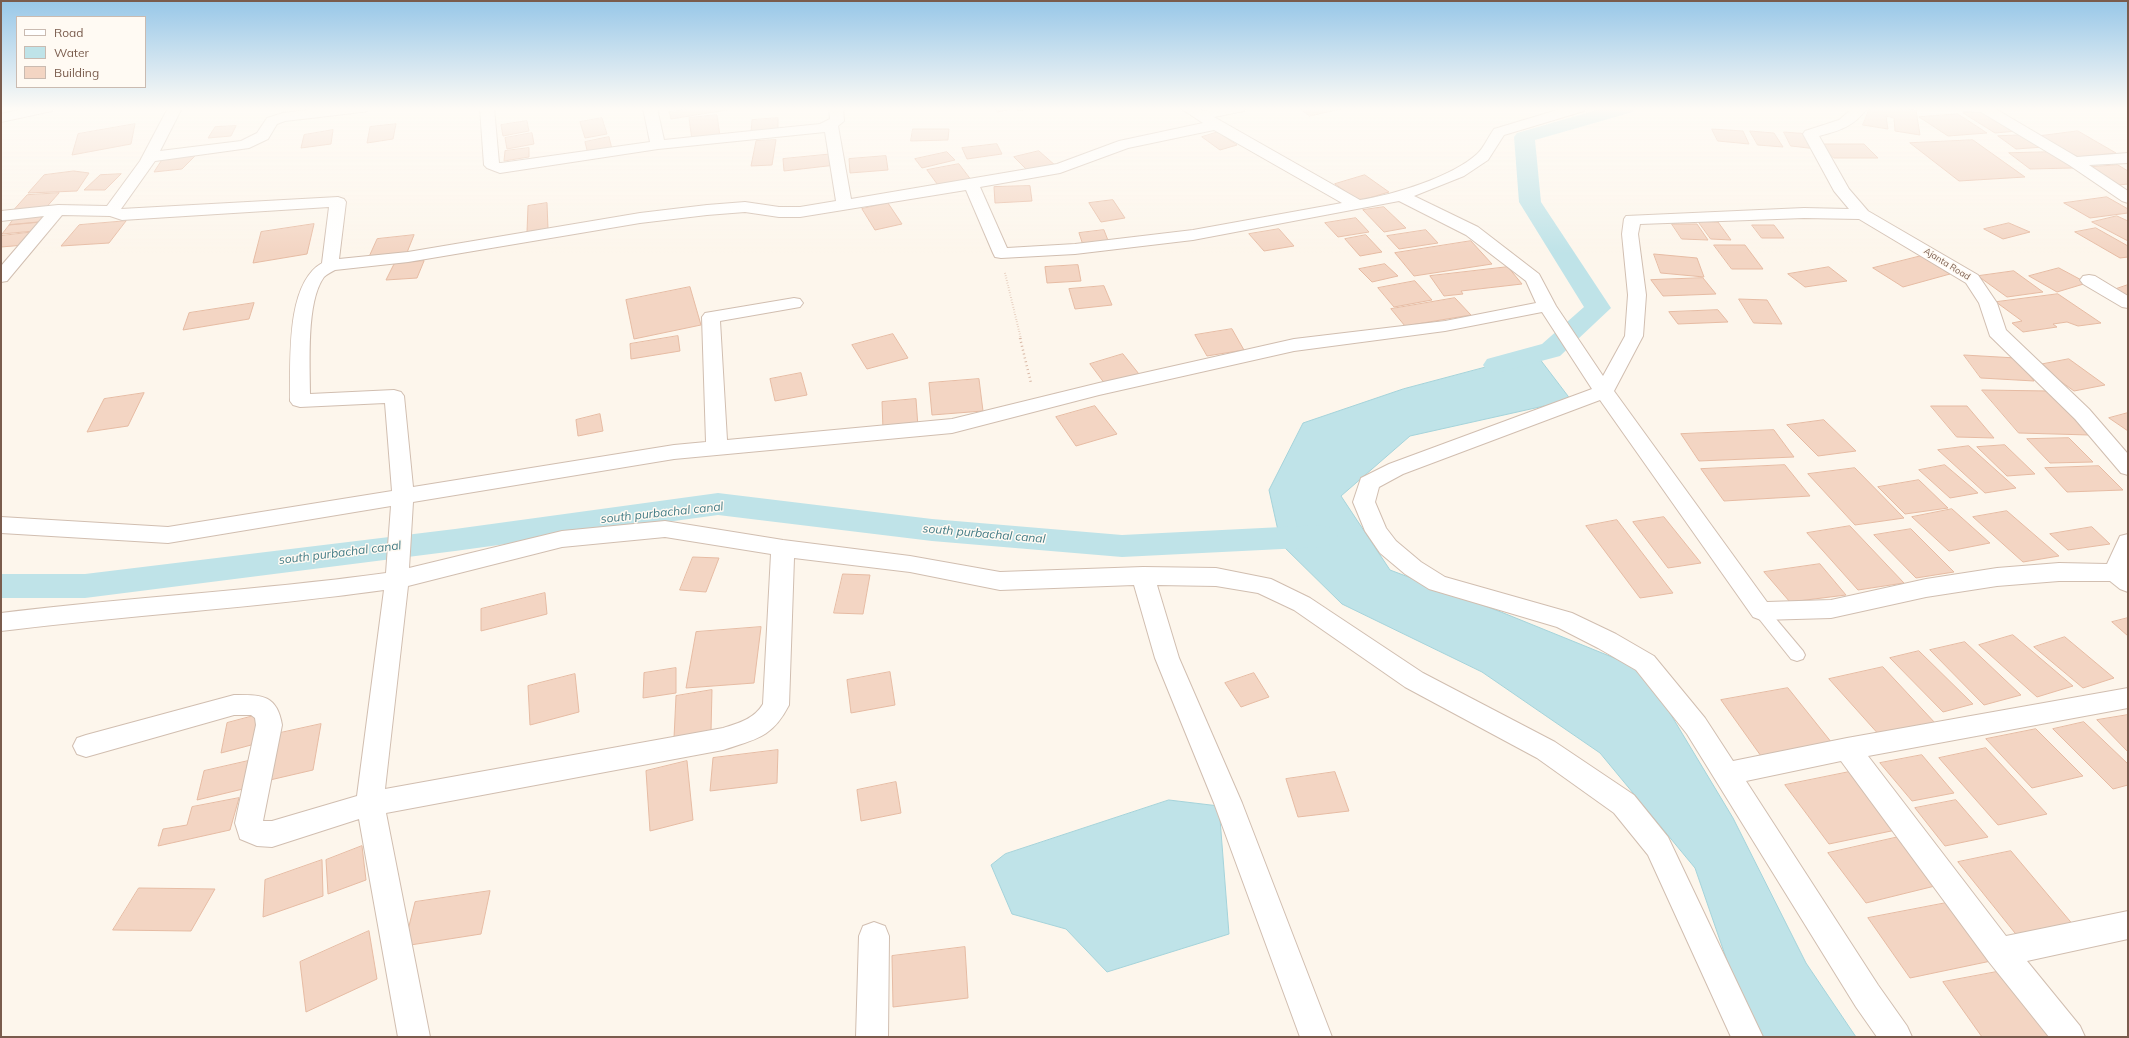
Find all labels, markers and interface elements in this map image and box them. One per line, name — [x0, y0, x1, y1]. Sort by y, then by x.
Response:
legend — [16, 16, 146, 88]
text: Road — [54, 25, 83, 40]
text: Water — [54, 45, 89, 60]
text: Building — [54, 65, 99, 80]
street label: Ajanta Road — [1922, 246, 1972, 282]
water label: south purbachal canal — [600, 499, 724, 527]
water label: south purbachal canal — [922, 521, 1046, 547]
water label: south purbachal canal — [278, 538, 402, 568]

